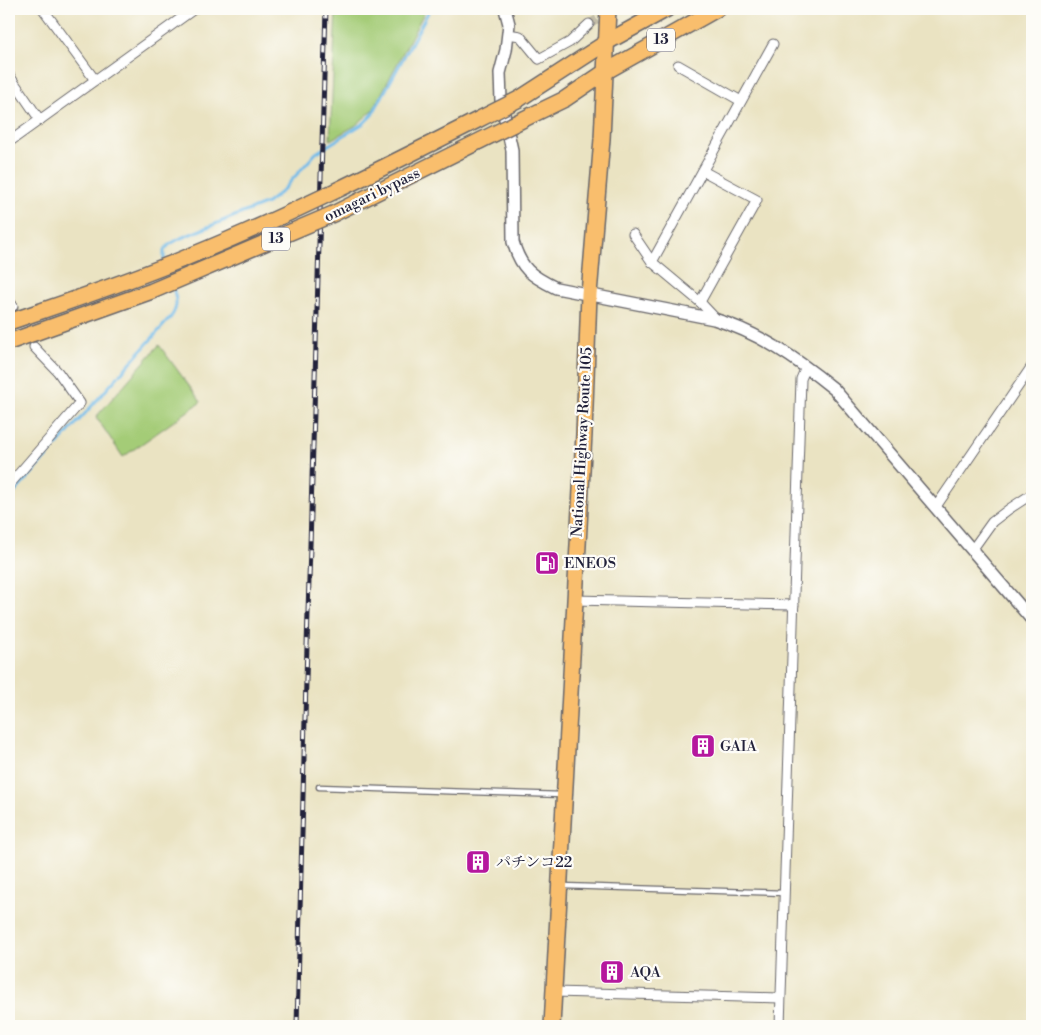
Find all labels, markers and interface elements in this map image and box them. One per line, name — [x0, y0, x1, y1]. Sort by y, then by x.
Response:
road number: 13 — [647, 28, 675, 52]
street label: omagari bypass — [321, 164, 423, 226]
road number: 13 — [262, 228, 290, 250]
street label: National Highway Route 105 — [568, 346, 596, 538]
fuel station icon: ENEOS — [534, 550, 560, 576]
place label: ENEOS — [564, 554, 616, 573]
building icon: GAIA — [690, 733, 716, 759]
place label: GAIA — [720, 737, 757, 756]
building icon: パチンコ22 — [465, 849, 491, 875]
place label: パチンコ22 — [496, 853, 572, 872]
building icon: AQA — [599, 959, 625, 985]
place label: AQA — [629, 963, 661, 982]

